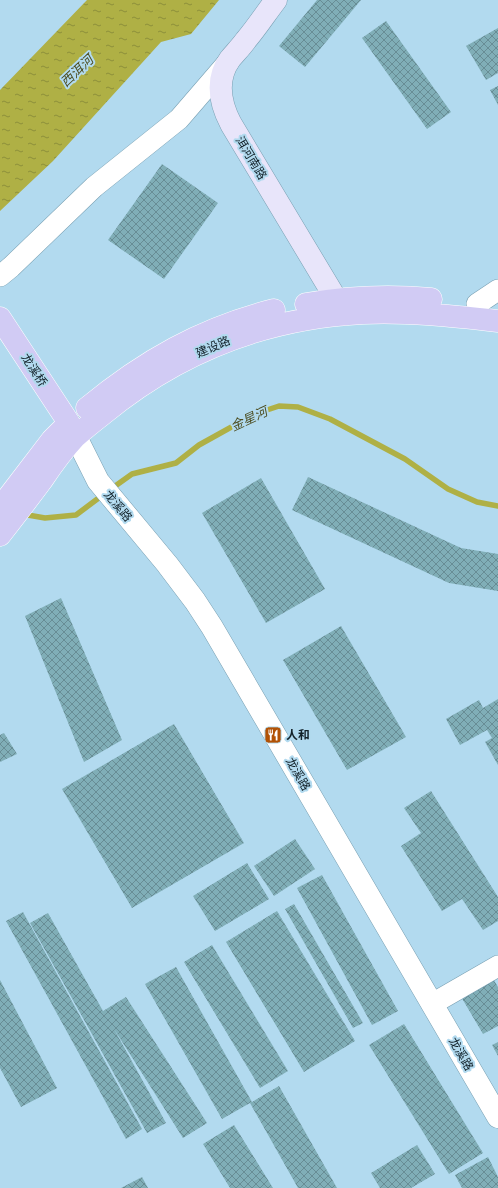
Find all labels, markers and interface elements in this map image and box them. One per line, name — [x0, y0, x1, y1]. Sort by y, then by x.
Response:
water label: 西洱河 — [56, 49, 100, 91]
street label: 洱河南路 — [231, 133, 271, 183]
street label: 建设路 — [193, 332, 233, 362]
street label: 龙溪桥 — [17, 350, 51, 390]
water label: 金星河 — [227, 401, 273, 436]
street label: 龙溪路 — [100, 486, 136, 526]
restaurant icon: 人和 — [263, 725, 283, 745]
place label: 人和 — [286, 726, 310, 744]
street label: 龙溪路 — [281, 754, 315, 794]
street label: 龙溪路 — [444, 1034, 478, 1074]

